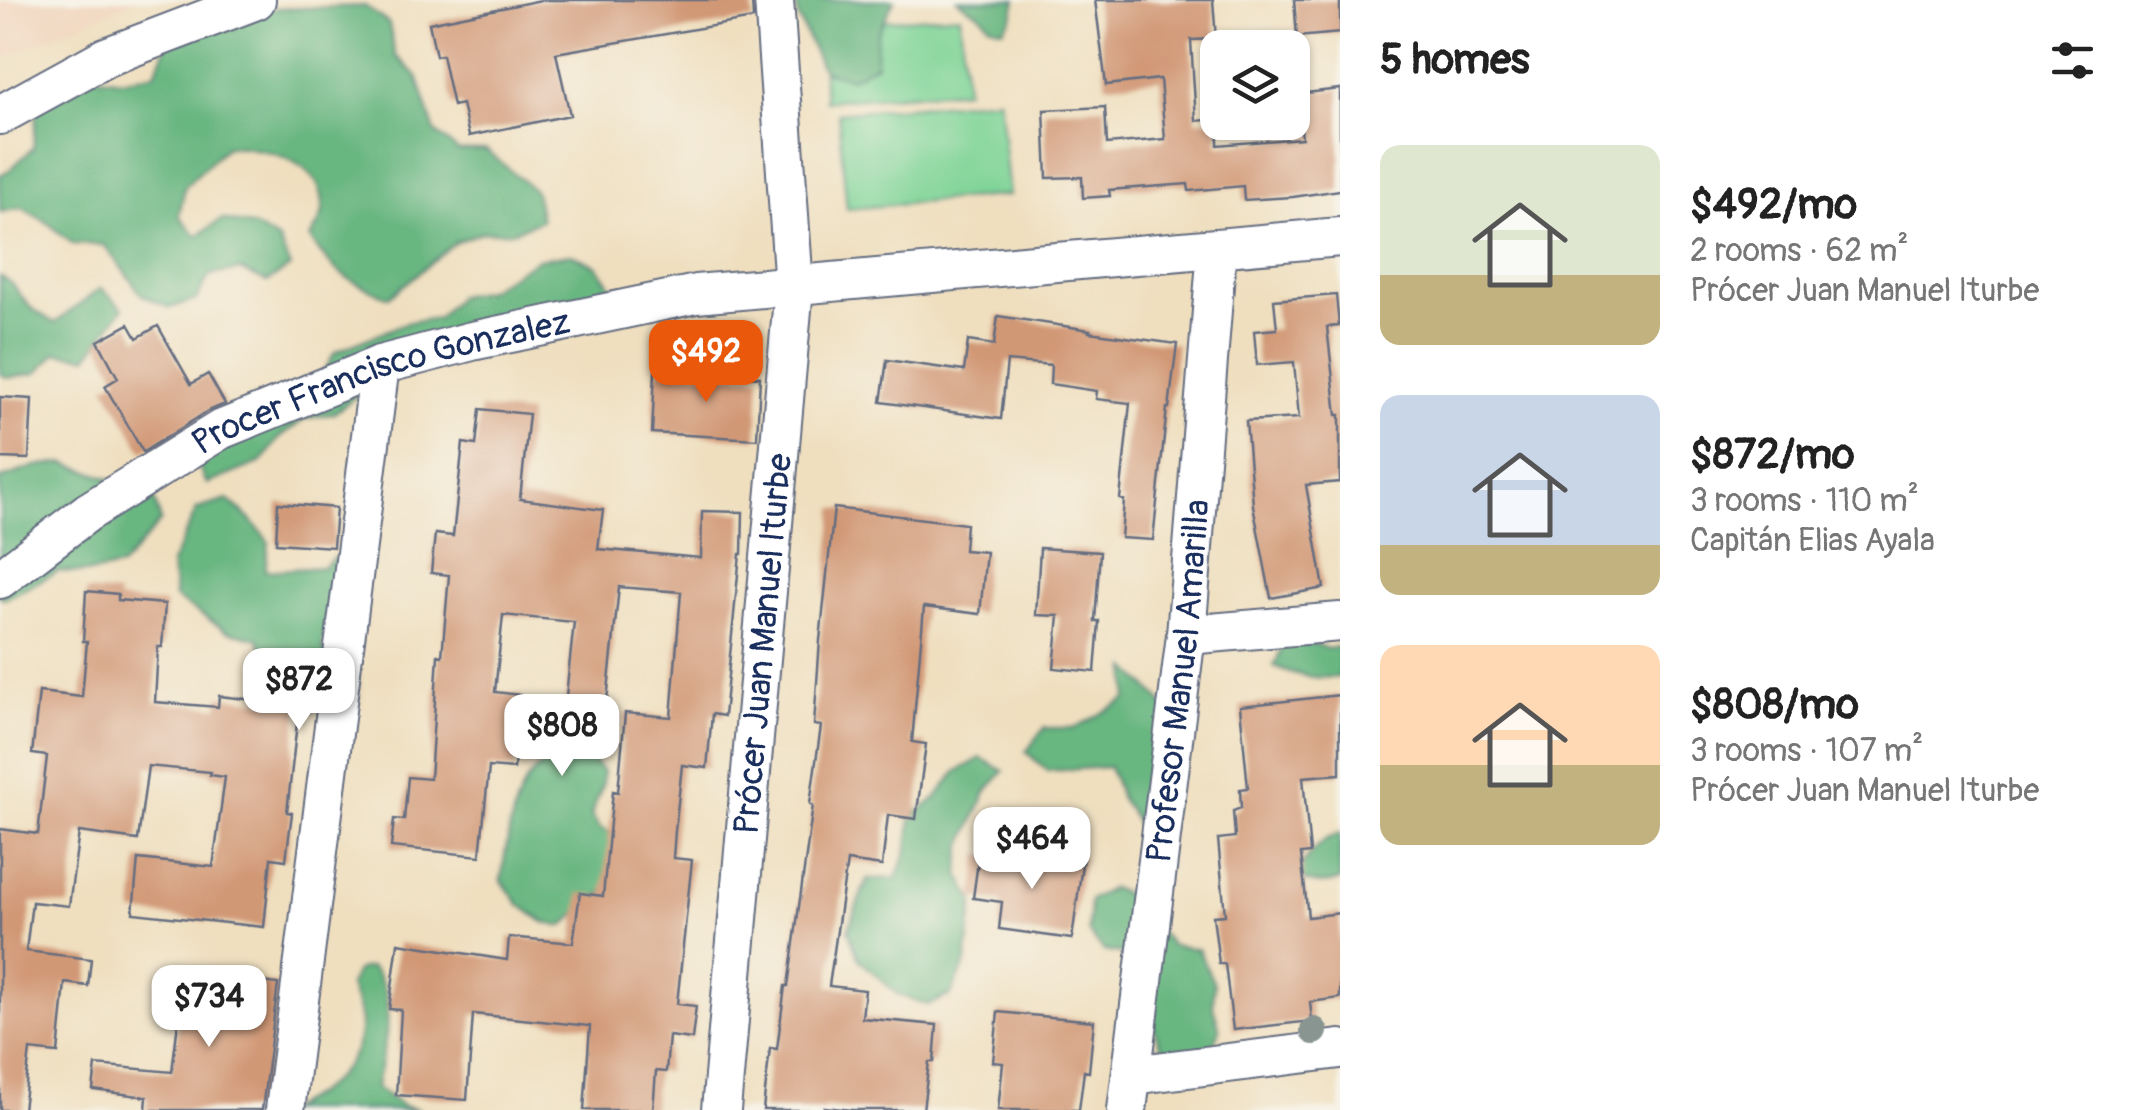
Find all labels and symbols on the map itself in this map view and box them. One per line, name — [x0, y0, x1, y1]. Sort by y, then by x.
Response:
street label: Procer Francisco Gonzalez — [184, 300, 574, 465]
pin: $492 — [647, 320, 765, 405]
street label: Prócer Juan Manuel Iturbe — [725, 452, 802, 836]
street label: Profesor Manuel Amarilla — [1137, 498, 1220, 865]
pin: $872 — [240, 648, 358, 733]
pin: $808 — [503, 694, 621, 779]
pin: $464 — [973, 807, 1091, 892]
pin: $734 — [150, 965, 268, 1050]

